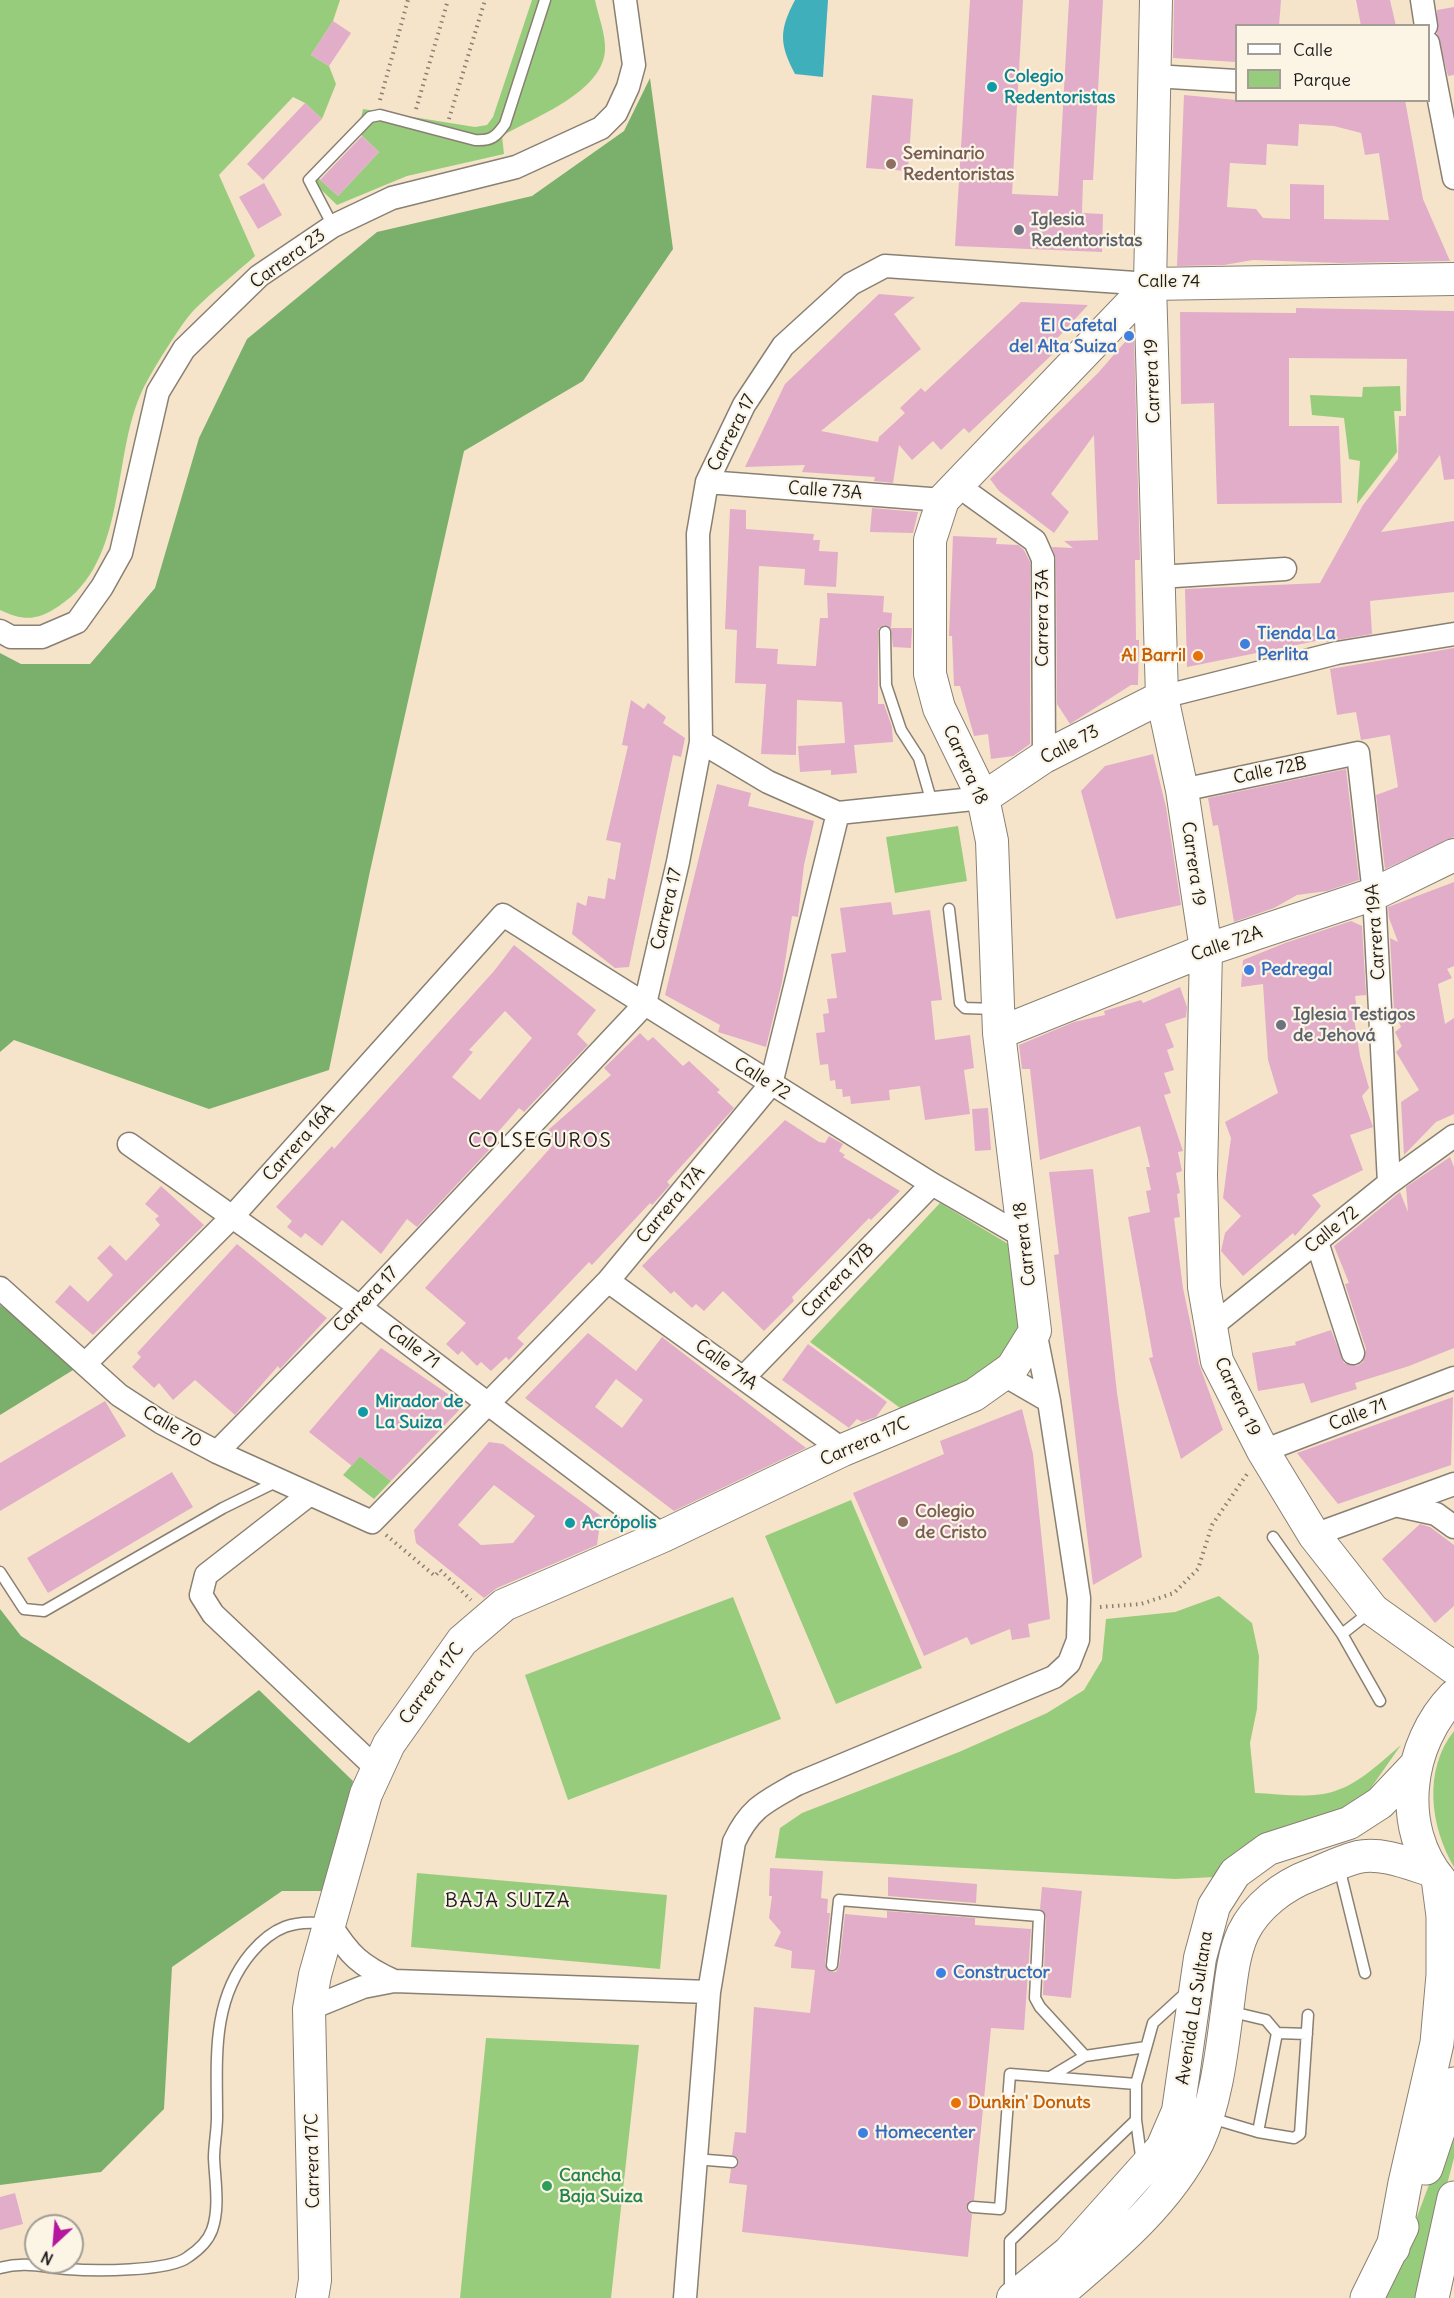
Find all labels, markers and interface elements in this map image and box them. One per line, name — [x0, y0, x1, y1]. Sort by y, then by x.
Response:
legend — [1235, 24, 1430, 102]
text: Calle — [1293, 38, 1333, 61]
place label: Colegio Redentoristas — [1004, 66, 1116, 109]
text: Parque — [1293, 68, 1351, 91]
marker: Colegio Redentoristas — [985, 80, 999, 94]
place label: Seminario Redentoristas — [903, 143, 1015, 186]
marker: Seminario Redentoristas — [884, 157, 898, 171]
place label: Iglesia Redentoristas — [1031, 209, 1143, 252]
marker: Iglesia Redentoristas — [1012, 223, 1026, 237]
street label: Carrera 23 — [246, 225, 330, 293]
street label: Calle 74 — [1138, 271, 1200, 293]
place label: El Cafetal del Alta Suiza — [1009, 315, 1117, 358]
marker: El Cafetal del Alta Suiza — [1122, 329, 1136, 343]
street label: Carrera 19 — [1141, 338, 1165, 424]
street label: Carrera 17 — [703, 391, 761, 475]
street label: Calle 73A — [787, 478, 863, 504]
street label: Carrera 73A — [1032, 569, 1054, 667]
place label: Tienda La Perlita — [1257, 623, 1336, 666]
marker: Tienda La Perlita — [1238, 637, 1252, 651]
place label: Al Barril — [1121, 645, 1186, 667]
marker: Al Barril — [1191, 649, 1205, 663]
street label: Calle 73 — [1037, 721, 1103, 769]
street label: Carrera 18 — [938, 722, 992, 808]
street label: Calle 72B — [1231, 753, 1309, 789]
street label: Carrera 19 — [1176, 820, 1210, 908]
street label: Carrera 17 — [647, 866, 687, 952]
street label: Carrera 19A — [1362, 883, 1390, 981]
street label: Calle 72A — [1188, 922, 1266, 966]
place label: Pedregal — [1261, 959, 1332, 981]
marker: Pedregal — [1242, 963, 1256, 977]
place label: Iglesia Testigos de Jehová — [1293, 1004, 1416, 1046]
marker: Iglesia Testigos de Jehová — [1274, 1018, 1288, 1032]
street label: Calle 72 — [730, 1053, 794, 1105]
street label: Carrera 16A — [259, 1100, 339, 1186]
district label: COLSEGUROS — [468, 1129, 612, 1153]
street label: Carrera 17A — [632, 1162, 710, 1248]
street label: Carrera 18 — [1009, 1200, 1041, 1288]
street label: Calle 72 — [1301, 1202, 1363, 1258]
street label: Carrera 17B — [797, 1239, 879, 1323]
street label: Carrera 17 — [329, 1262, 403, 1338]
street label: Calle 71 — [383, 1320, 443, 1374]
street label: Calle 71A — [691, 1335, 761, 1395]
street label: Carrera 19 — [1209, 1354, 1265, 1440]
place label: Mirador de La Suiza — [375, 1391, 463, 1434]
street label: Calle 71 — [1326, 1394, 1390, 1436]
street label: Calle 70 — [139, 1401, 205, 1453]
marker: Mirador de La Suiza — [356, 1405, 370, 1419]
street label: Carrera 17C — [817, 1413, 913, 1471]
place label: Colegio de Cristo — [915, 1501, 987, 1544]
place label: Acrópolis — [582, 1512, 657, 1534]
marker: Colegio de Cristo — [896, 1515, 910, 1529]
marker: Acrópolis — [563, 1516, 577, 1530]
street label: Carrera 17C — [395, 1639, 469, 1729]
district label: BAJA SUIZA — [445, 1889, 571, 1913]
street label: Avenida La Sultana — [1172, 1930, 1218, 2086]
place label: Constructor — [953, 1962, 1050, 1984]
marker: Constructor — [934, 1966, 948, 1980]
place label: Dunkin' Donuts — [968, 2092, 1091, 2114]
marker: Dunkin' Donuts — [949, 2096, 963, 2110]
street label: Carrera 17C — [301, 2113, 325, 2209]
place label: Homecenter — [875, 2122, 975, 2144]
marker: Homecenter — [856, 2126, 870, 2140]
place label: Cancha Baja Suiza — [559, 2165, 643, 2208]
marker: Cancha Baja Suiza — [540, 2179, 554, 2193]
north arrow — [24, 2214, 84, 2274]
text: N — [38, 2247, 56, 2270]

